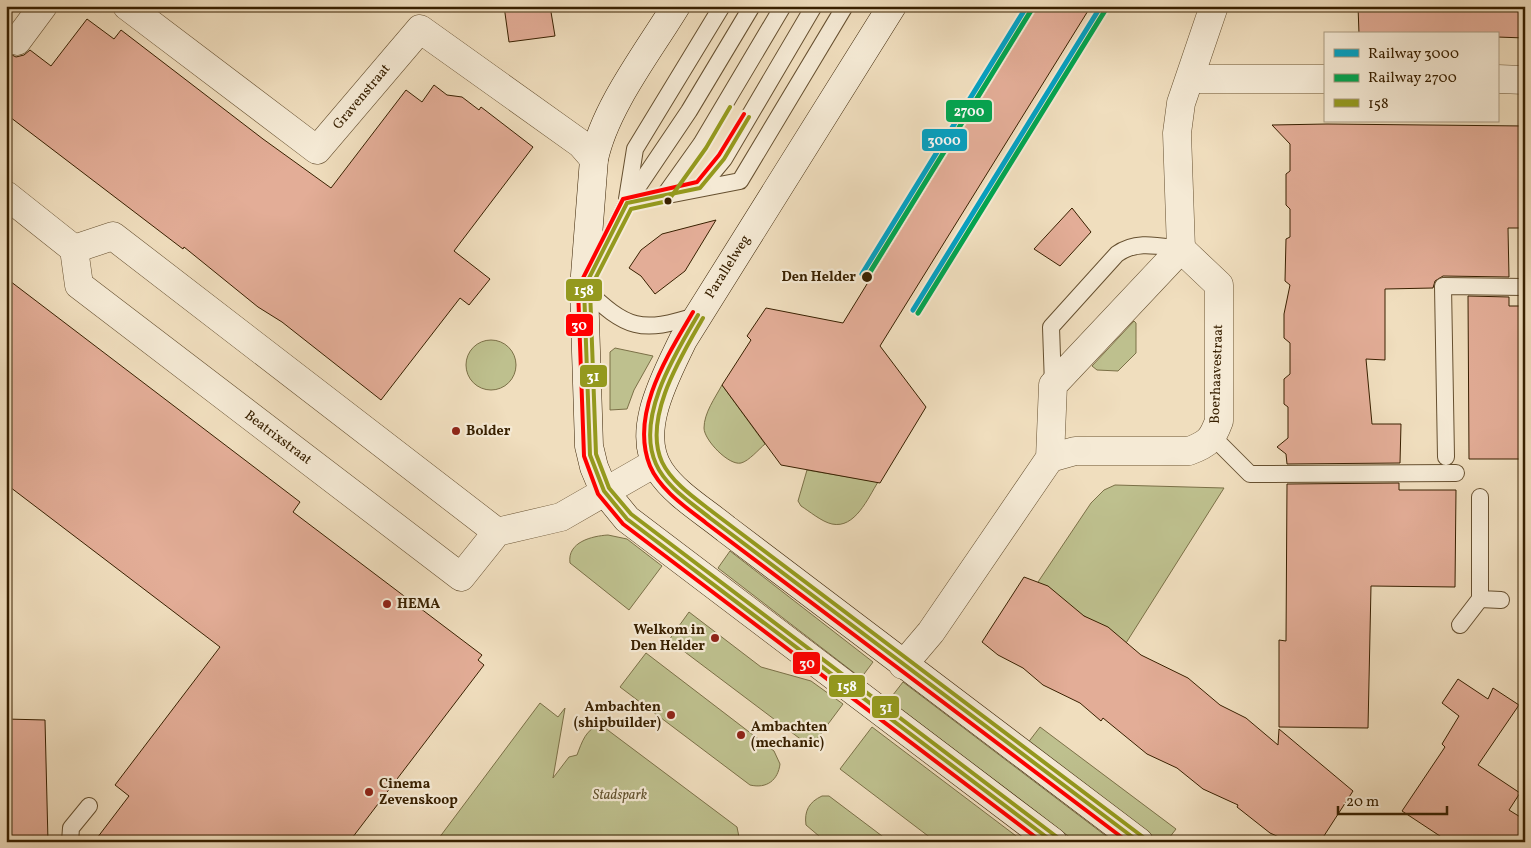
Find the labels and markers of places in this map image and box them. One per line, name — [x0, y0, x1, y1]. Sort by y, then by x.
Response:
unlabelled marker — [663, 196, 673, 206]
place label: Den Helder — [781, 268, 856, 287]
marker: Den Helder — [860, 270, 874, 284]
place label: Bolder — [466, 422, 511, 441]
marker: Bolder — [450, 425, 462, 437]
place label: HEMA — [397, 595, 440, 614]
marker: HEMA — [381, 598, 393, 610]
place label: Welkom in Den Helder — [630, 621, 705, 656]
marker: Welkom in Den Helder — [709, 632, 721, 644]
place label: Ambachten (shipbuilder) — [574, 698, 661, 733]
marker: Ambachten (shipbuilder) — [665, 709, 677, 721]
place label: Ambachten (mechanic) — [751, 718, 827, 753]
marker: Ambachten (mechanic) — [735, 729, 747, 741]
place label: Cinema Zevenskoop — [379, 775, 458, 810]
marker: Cinema Zevenskoop — [363, 786, 375, 798]

